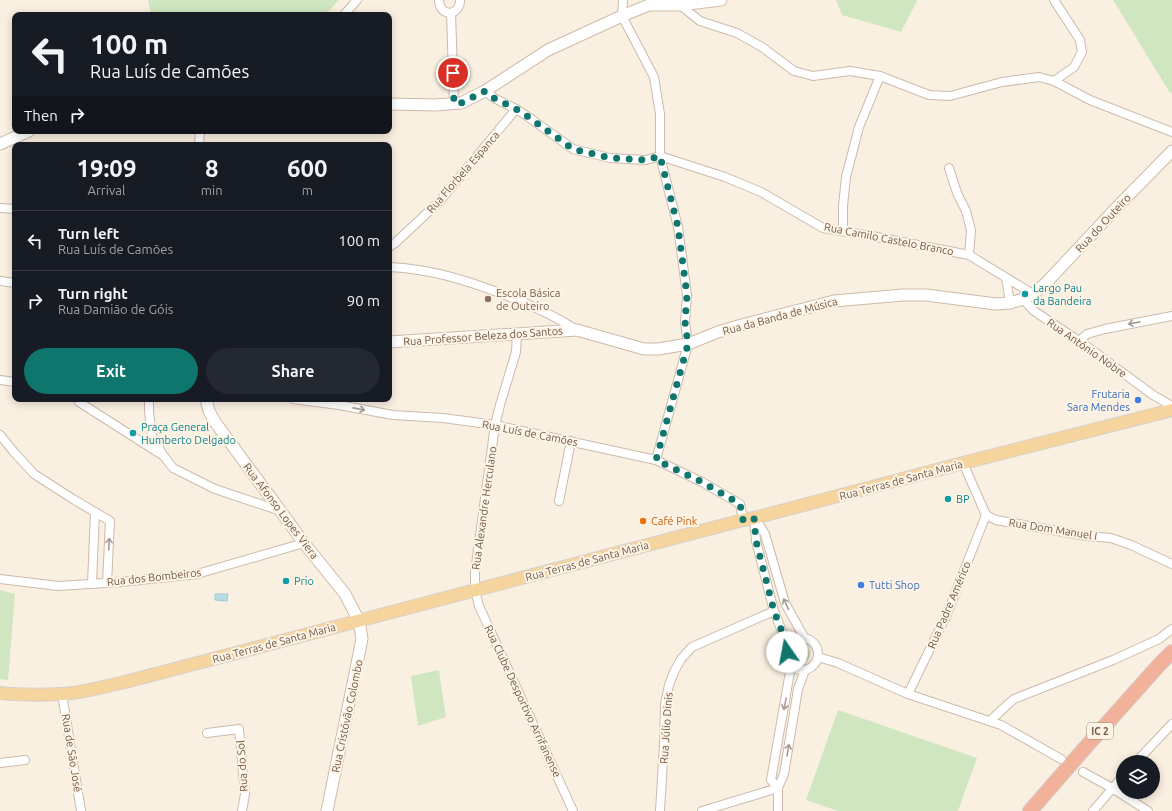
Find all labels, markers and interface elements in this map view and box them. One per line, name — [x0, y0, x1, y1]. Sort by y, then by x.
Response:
icon: left — [24, 28, 76, 80]
text: 100 m — [90, 28, 168, 59]
pin — [436, 56, 470, 90]
text: Rua Luís de Camões — [90, 61, 249, 81]
icon: arrive — [442, 62, 464, 84]
icon: right — [66, 104, 88, 126]
text: Then — [24, 107, 58, 124]
street label: Rua Florbela Espanca — [424, 129, 502, 215]
text: 19:09 — [76, 155, 136, 182]
text: 8 — [205, 155, 218, 182]
text: 600 — [287, 155, 328, 182]
text: Arrival — [87, 183, 125, 197]
text: min — [201, 183, 223, 197]
text: m — [302, 183, 313, 197]
street label: Rua do Outeiro — [1073, 191, 1133, 255]
street label: Rua Camilo Castelo Branco — [823, 221, 955, 257]
text: Turn left — [58, 225, 119, 242]
icon: left — [24, 230, 46, 252]
text: 100 m — [338, 232, 380, 249]
text: Rua Luís de Camões — [58, 242, 173, 256]
place label: Largo Pau da Bandeira — [1033, 282, 1092, 307]
text: Turn right — [58, 285, 128, 302]
place label: Escola Básica de Outeiro — [496, 287, 560, 312]
marker: Largo Pau da Bandeira — [1020, 289, 1030, 299]
icon: right — [24, 290, 46, 312]
text: 90 m — [347, 292, 380, 309]
marker: Escola Básica de Outeiro — [483, 294, 493, 304]
street label: Rua da Banda de Música — [721, 295, 839, 337]
text: Rua Damião de Góis — [58, 302, 173, 316]
street label: Rua António Nobre — [1045, 316, 1129, 380]
one-way arrow — [1128, 320, 1141, 328]
street label: Rua Professor Beleza dos Santos — [403, 324, 563, 348]
button: Exit — [24, 348, 198, 394]
button: Share — [206, 348, 380, 394]
place label: Frutaria Sara Mendes — [1067, 388, 1130, 413]
marker: Frutaria Sara Mendes — [1133, 395, 1143, 405]
one-way arrow — [352, 405, 365, 413]
street label: Rua Luís de Camões — [481, 418, 579, 448]
place label: Praça General Humberto Delgado — [141, 421, 236, 446]
marker: Praça General Humberto Delgado — [128, 428, 138, 438]
street label: Rua Alexandre Herculano — [469, 445, 499, 571]
street label: Rua Terras de Santa Maria — [838, 458, 964, 502]
street label: Rua Afonso Lopes Viera — [241, 461, 321, 561]
place label: BP — [956, 493, 970, 505]
marker: BP — [943, 494, 953, 504]
place label: Café Pink — [651, 515, 698, 527]
marker: Café Pink — [638, 516, 648, 526]
street label: Rua Dom Manuel I — [1008, 516, 1098, 542]
one-way arrow — [105, 538, 113, 551]
street label: Rua Terras de Santa Maria — [524, 539, 650, 583]
street label: Rua Padre Américo — [925, 560, 973, 650]
street label: Rua dos Bombeiros — [106, 566, 202, 588]
place label: Prio — [294, 575, 314, 587]
marker: Prio — [281, 576, 291, 586]
place label: Tutti Shop — [869, 579, 920, 591]
marker: Tutti Shop — [856, 580, 866, 590]
one-way arrow — [782, 599, 789, 611]
street label: Rua Terras de Santa Maria — [211, 621, 337, 665]
street label: Rua Clube Desportivo Arrifanense — [482, 623, 564, 779]
position arrow — [766, 631, 808, 673]
street label: Rua Cristóvão Colombo — [329, 658, 365, 774]
street label: Rua Júlio Dinis — [658, 692, 675, 764]
one-way arrow — [781, 697, 789, 710]
street label: Rua de São José — [60, 713, 84, 793]
road number: IC 2 — [1087, 723, 1113, 739]
street label: Rua do Sol — [234, 740, 250, 792]
one-way arrow — [784, 744, 792, 757]
map controls — [1116, 755, 1160, 799]
button: layers — [1116, 755, 1160, 799]

